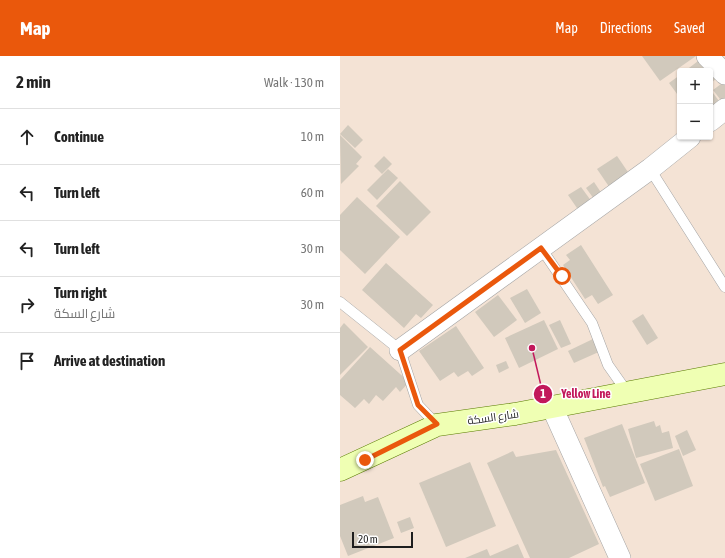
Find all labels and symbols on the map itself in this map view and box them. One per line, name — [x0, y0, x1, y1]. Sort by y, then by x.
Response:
route start — [553, 267, 571, 285]
callout: Yellow Line — [533, 382, 619, 406]
text: 1 — [540, 387, 546, 401]
text: Yellow Line — [560, 387, 611, 401]
street label: شارع السكة — [466, 407, 520, 429]
route end — [356, 451, 374, 469]
scale bar — [352, 530, 413, 549]

